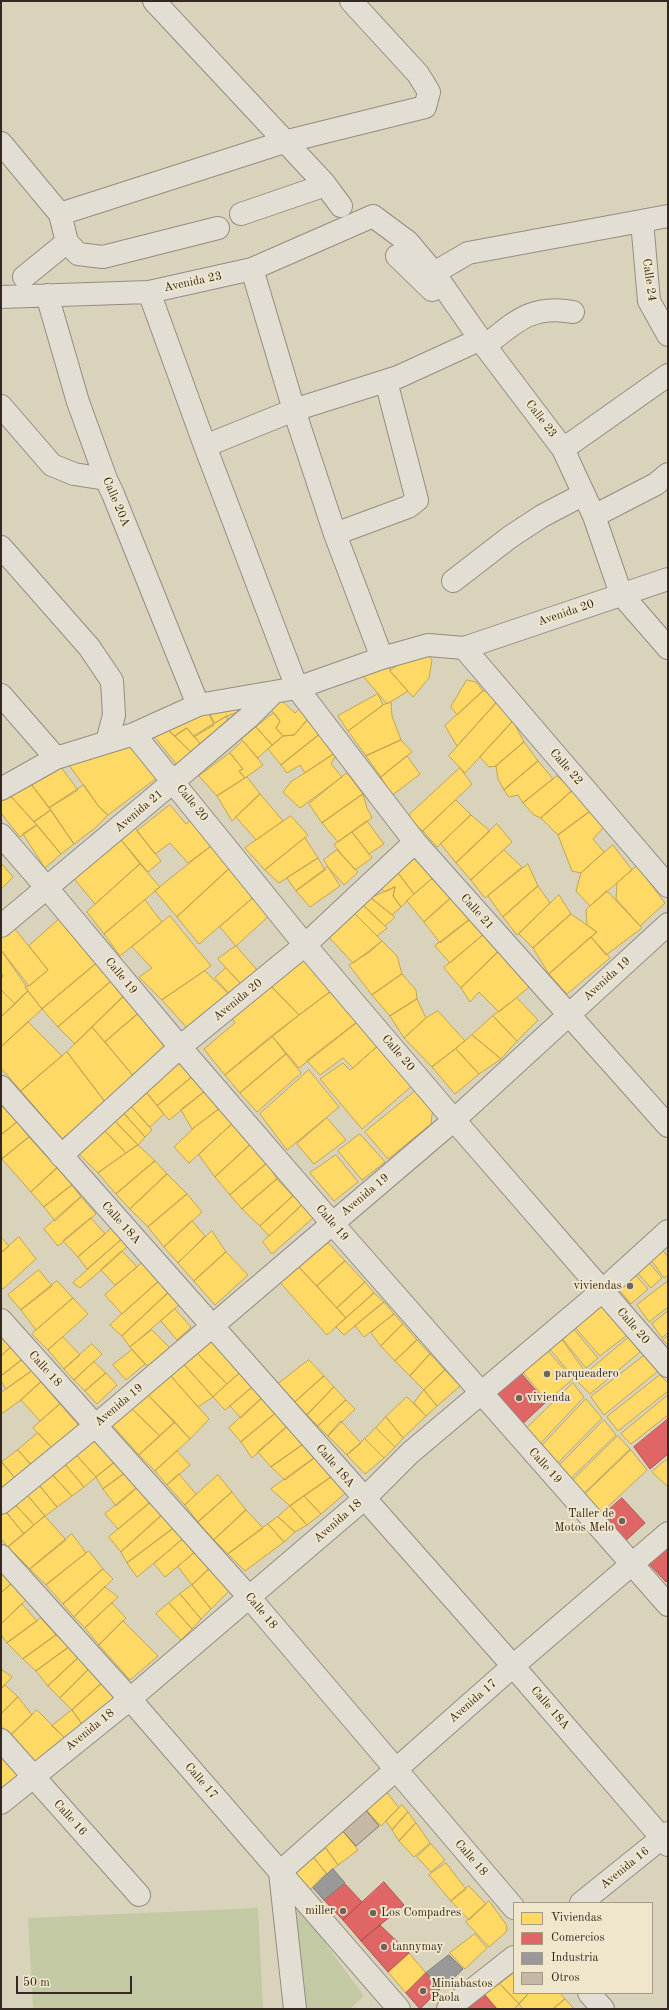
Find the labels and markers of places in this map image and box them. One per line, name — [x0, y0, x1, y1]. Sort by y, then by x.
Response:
place label: viviendas — [573, 1279, 622, 1293]
marker: viviendas — [625, 1281, 635, 1291]
place label: parqueadero — [555, 1367, 619, 1381]
marker: parqueadero — [542, 1369, 552, 1379]
place label: vivienda — [527, 1391, 570, 1405]
marker: vivienda — [514, 1393, 524, 1403]
place label: Taller de Motos Melo — [555, 1507, 614, 1535]
marker: Taller de Motos Melo — [617, 1516, 627, 1526]
place label: miller — [305, 1904, 335, 1918]
marker: miller — [338, 1906, 348, 1916]
place label: Los Compadres — [381, 1906, 461, 1920]
marker: Los Compadres — [368, 1908, 378, 1918]
place label: tannymay — [392, 1940, 443, 1954]
marker: tannymay — [379, 1942, 389, 1952]
place label: Miniabastos Paola — [431, 1977, 493, 2005]
marker: Miniabastos Paola — [418, 1986, 428, 1996]

